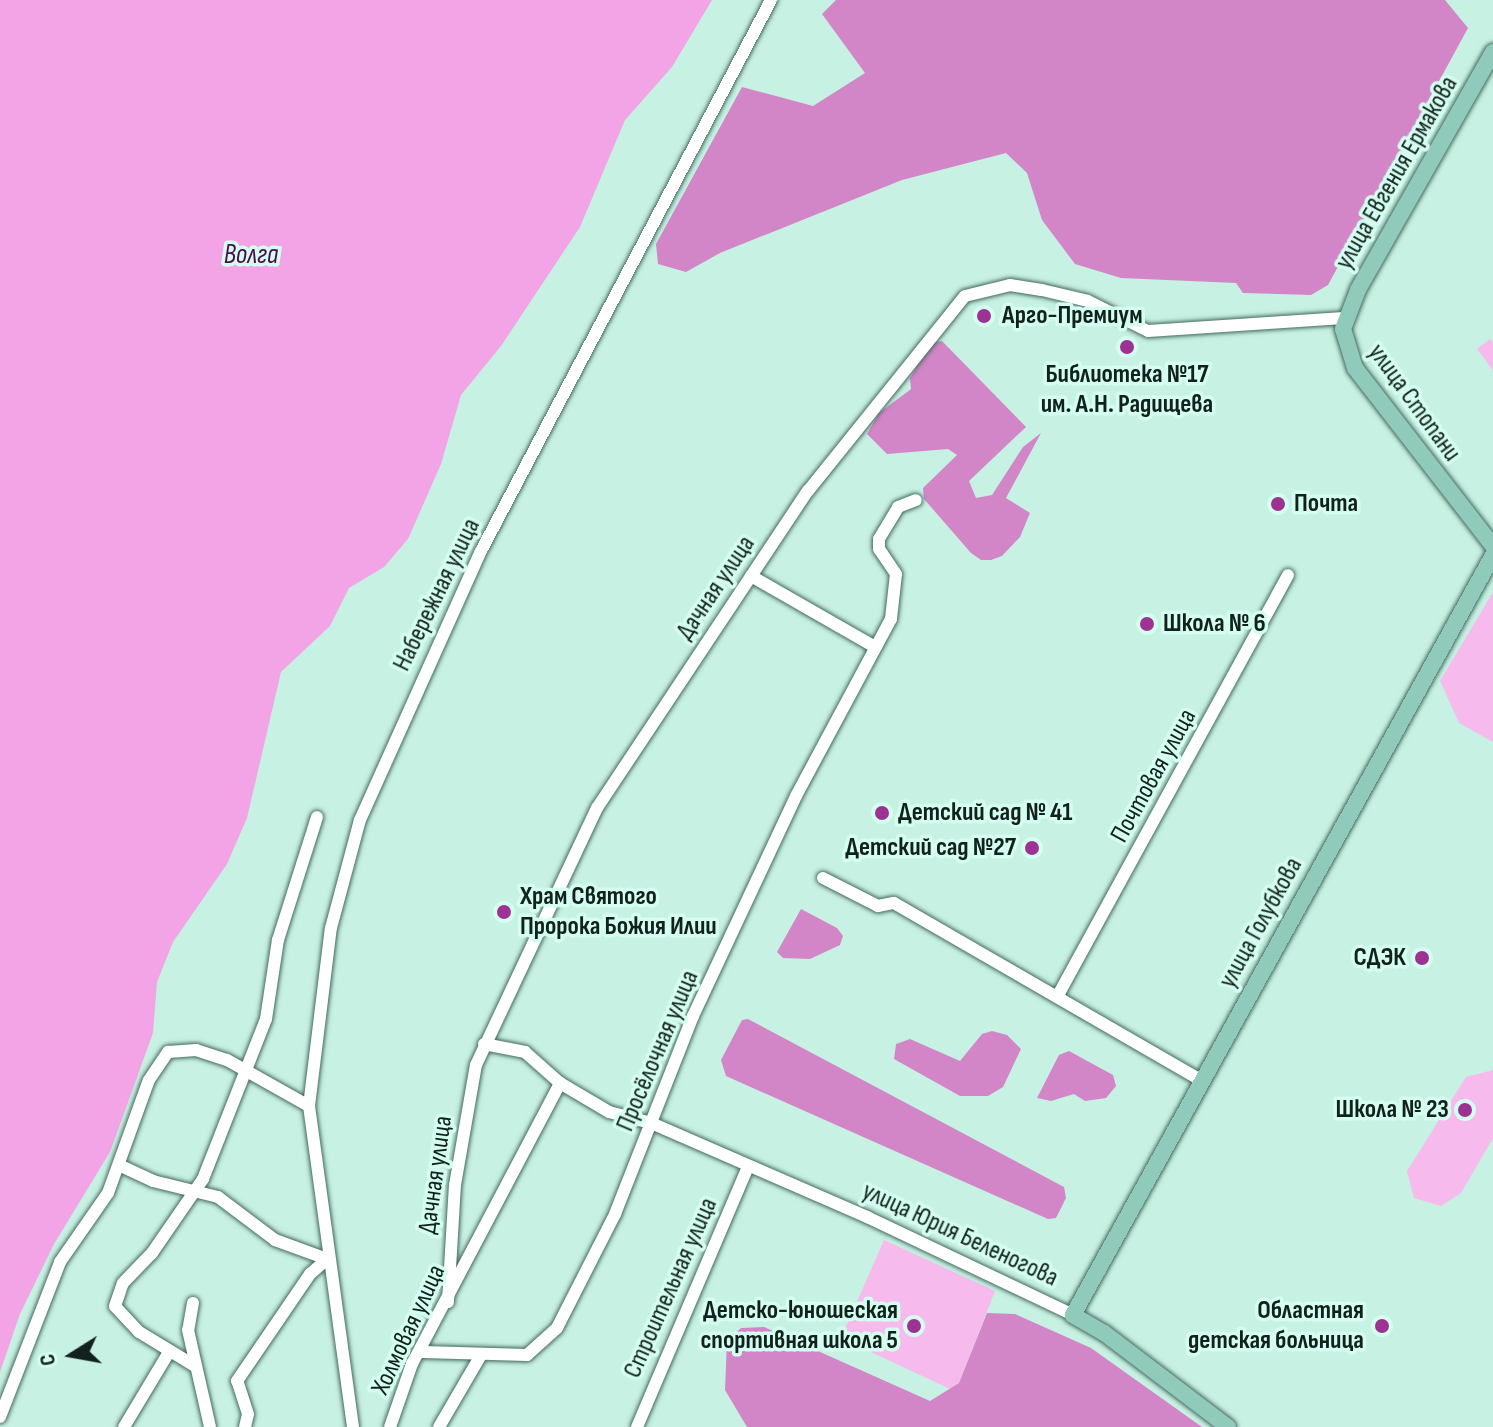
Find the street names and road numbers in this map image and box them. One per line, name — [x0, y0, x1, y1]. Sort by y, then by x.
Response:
street label: улица Евгения Ермакова — [1329, 71, 1465, 275]
street label: улица Стопани — [1361, 338, 1467, 468]
street label: Набережная улица — [387, 514, 487, 676]
street label: Дачная улица — [670, 530, 762, 646]
street label: Почтовая улица — [1105, 704, 1203, 848]
street label: улица Голубкова — [1212, 852, 1310, 994]
street label: Просёлочная улица — [610, 966, 706, 1136]
street label: Дачная улица — [412, 1114, 460, 1236]
street label: улица Юрия Беленогова — [857, 1176, 1063, 1294]
street label: Строительная улица — [617, 1193, 725, 1383]
street label: Холмовая улица — [365, 1260, 453, 1400]

